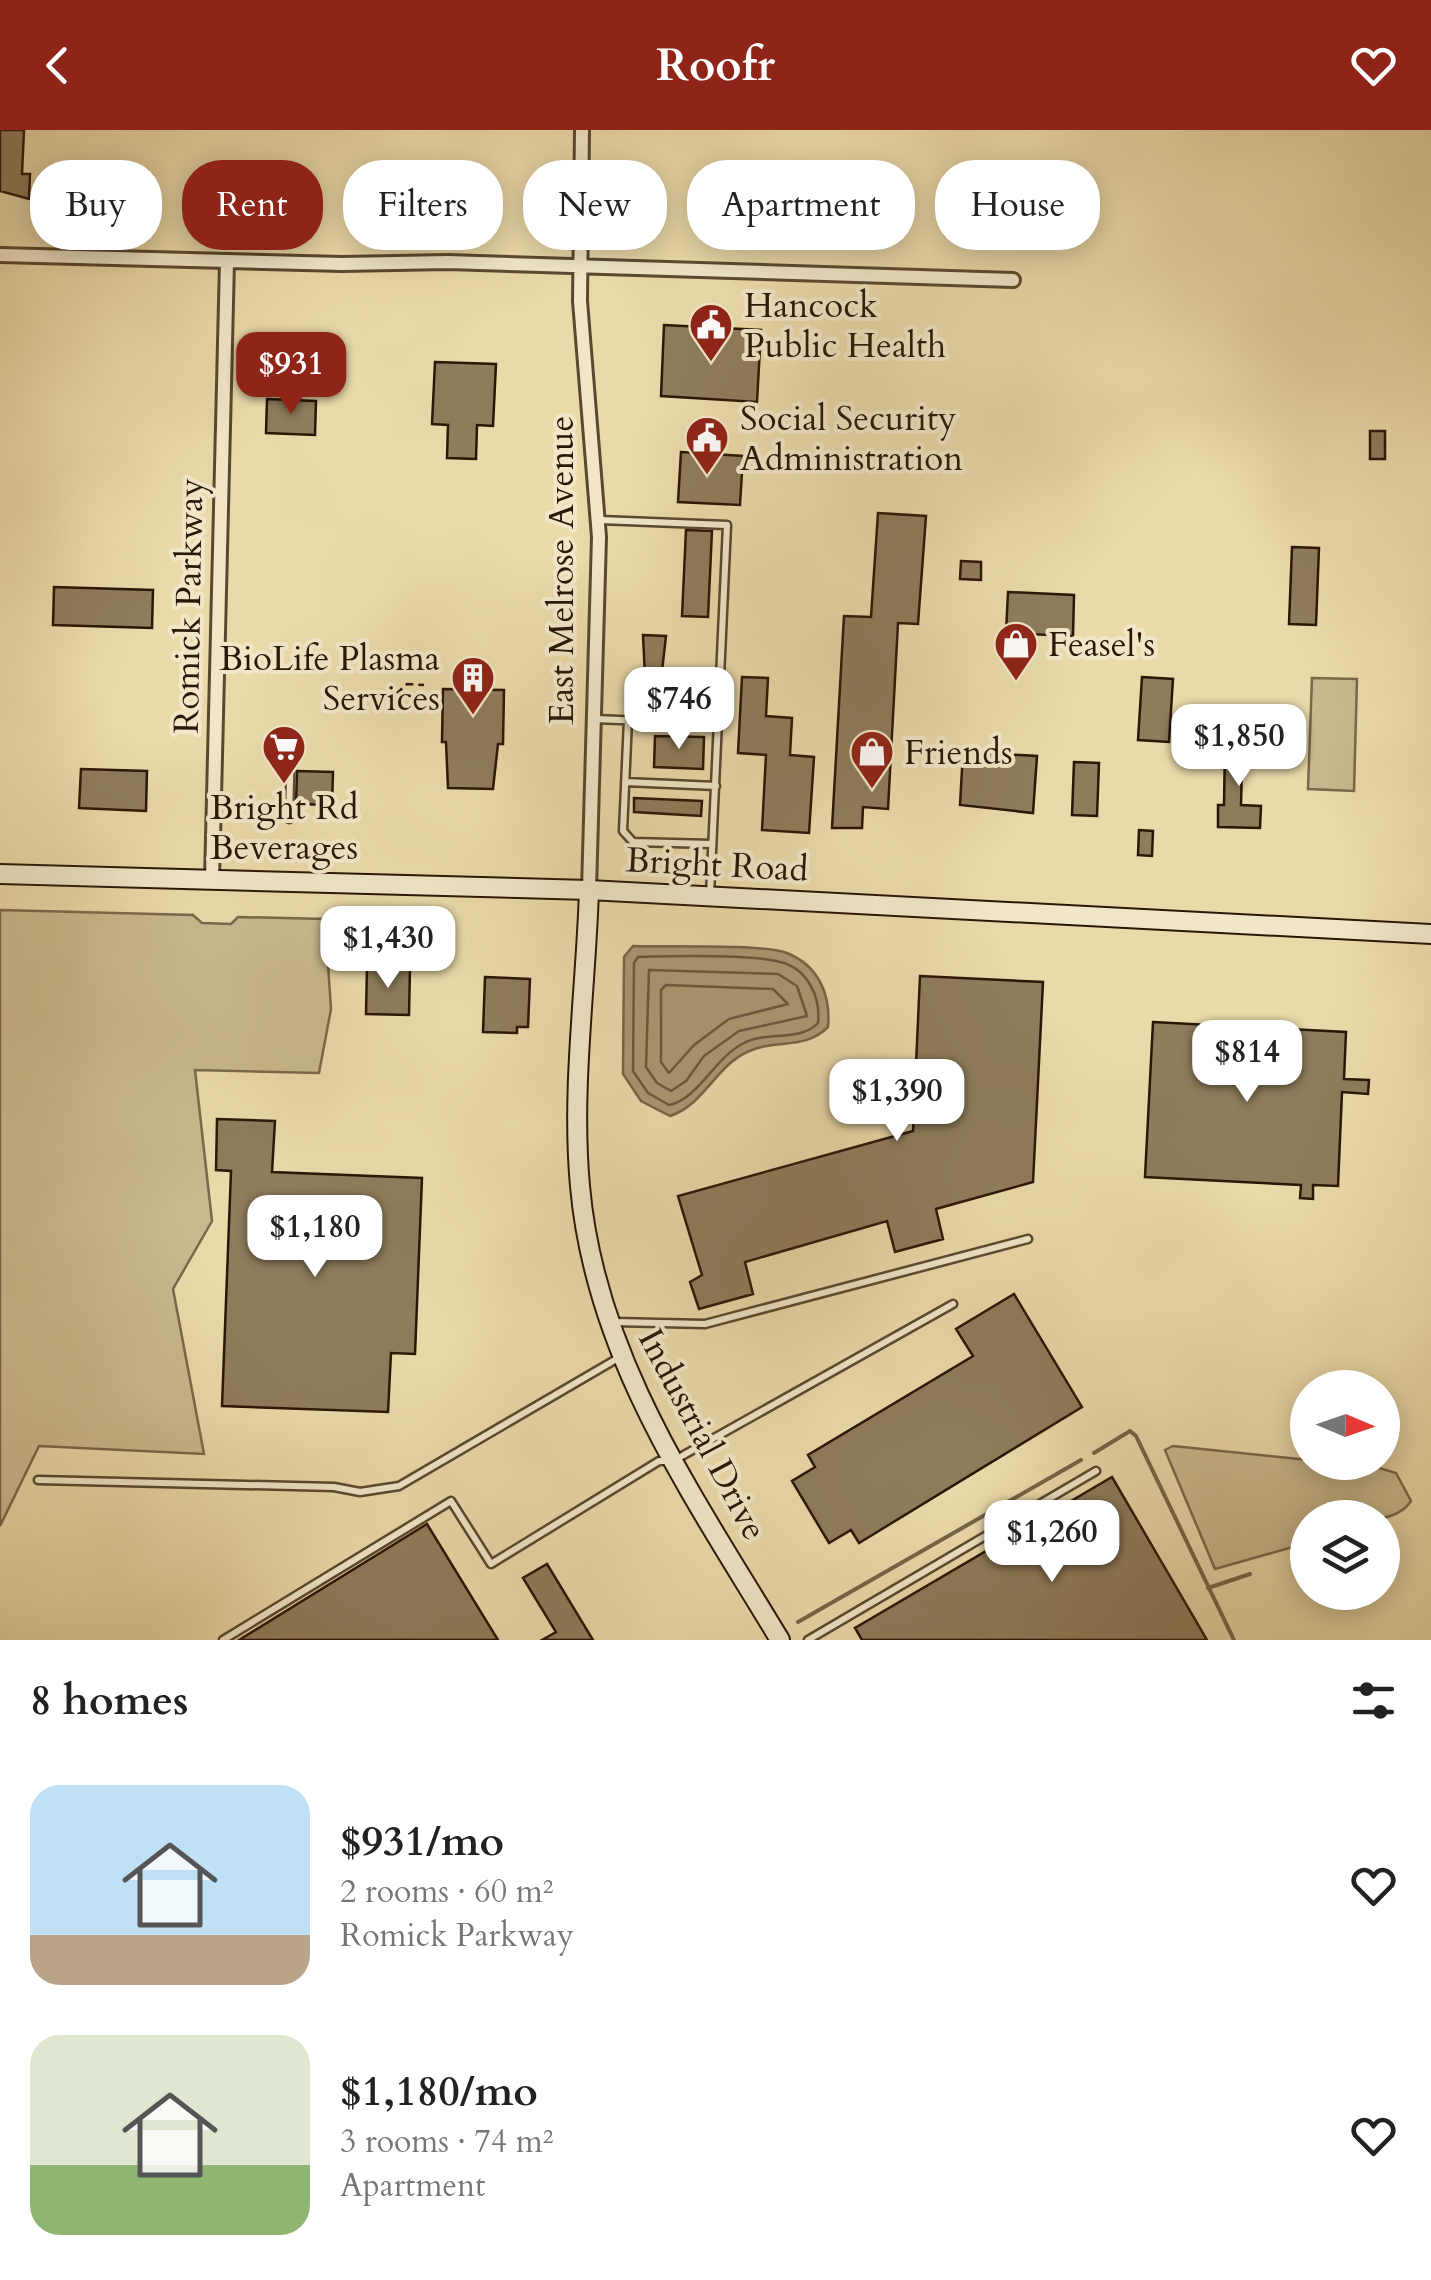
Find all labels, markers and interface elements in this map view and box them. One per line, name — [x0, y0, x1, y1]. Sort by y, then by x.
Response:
text: Roofr — [656, 35, 775, 96]
icon: back — [30, 38, 85, 93]
icon: heart — [1346, 38, 1401, 93]
chip: Buy — [30, 160, 162, 250]
chip: Rent — [182, 160, 323, 250]
chip: Filters — [343, 160, 503, 250]
chip: New — [523, 160, 667, 250]
chip: Apartment — [687, 160, 915, 250]
chip: House — [935, 160, 1100, 250]
place label: Hancock Public Health — [744, 282, 946, 370]
public building icon: Hancock Public Health — [688, 302, 734, 363]
pin: $931 — [232, 332, 350, 417]
text: $931 — [258, 342, 324, 386]
place label: Social Security Administration — [740, 395, 963, 483]
public building icon: Social Security Administration — [684, 415, 730, 476]
street label: East Melrose Avenue — [538, 416, 586, 724]
street label: Romick Parkway — [163, 477, 215, 734]
shop icon: Feasel's — [993, 621, 1039, 682]
place label: Feasel's — [1048, 621, 1155, 669]
place label: BioLife Plasma Services — [219, 635, 440, 723]
building icon: BioLife Plasma Services — [450, 655, 496, 716]
pin: $746 — [620, 667, 738, 752]
text: $746 — [646, 677, 712, 721]
pin: $1,850 — [1158, 704, 1320, 789]
text: $1,850 — [1193, 714, 1285, 758]
supermarket icon: Bright Rd Beverages — [261, 724, 307, 785]
shop icon: Friends — [849, 729, 895, 790]
place label: Friends — [904, 729, 1013, 777]
place label: Bright Rd Beverages — [210, 784, 359, 872]
street label: Bright Road — [625, 836, 810, 894]
pin: $1,430 — [307, 906, 469, 991]
text: $1,430 — [342, 916, 434, 960]
pin: $814 — [1188, 1020, 1306, 1105]
text: $814 — [1214, 1030, 1280, 1074]
pin: $1,390 — [816, 1059, 978, 1144]
text: $1,390 — [851, 1069, 943, 1113]
pin: $1,180 — [234, 1195, 396, 1280]
text: $1,180 — [269, 1205, 361, 1249]
street label: Industrial Drive — [626, 1320, 778, 1549]
north arrow — [1290, 1370, 1400, 1480]
map controls — [1290, 1370, 1400, 1610]
pin: $1,260 — [971, 1500, 1133, 1585]
button: layers — [1290, 1500, 1400, 1610]
text: $1,260 — [1006, 1510, 1098, 1554]
text: 8 homes — [30, 1672, 188, 1729]
icon: filters — [1346, 1673, 1401, 1728]
text: $931/mo — [340, 1813, 504, 1870]
icon: home — [110, 1825, 230, 1945]
icon: heart — [1346, 1858, 1401, 1913]
text: 2 rooms · 60 m² — [340, 1870, 553, 1914]
text: Romick Parkway — [340, 1914, 574, 1958]
text: $1,180/mo — [340, 2063, 538, 2120]
icon: home — [110, 2075, 230, 2195]
icon: heart — [1346, 2108, 1401, 2163]
text: 3 rooms · 74 m² — [340, 2120, 553, 2164]
text: Apartment — [340, 2164, 485, 2208]

